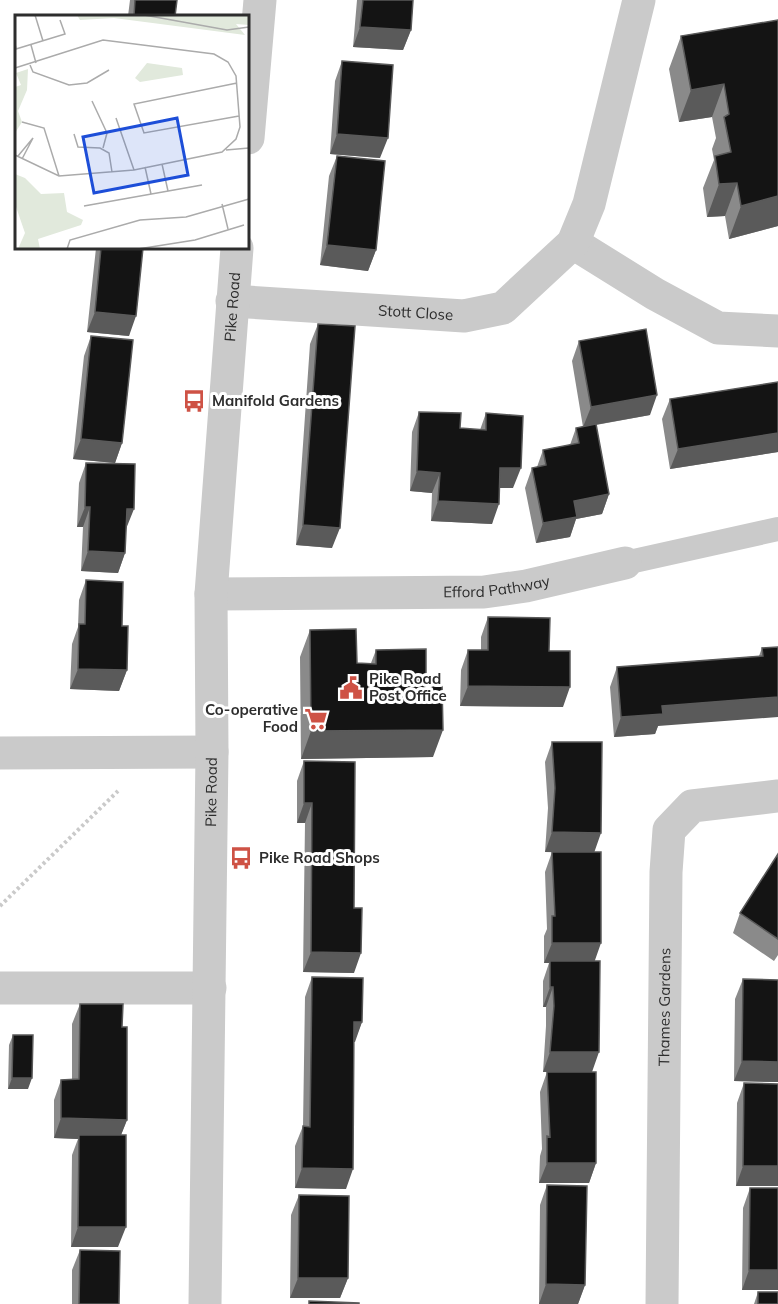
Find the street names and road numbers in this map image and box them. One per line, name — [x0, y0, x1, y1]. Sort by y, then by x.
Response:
street label: Pike Road — [220, 271, 244, 342]
street label: Stott Close — [377, 300, 454, 324]
street label: Efford Pathway — [443, 571, 552, 601]
street label: Pike Road — [201, 757, 221, 827]
street label: Thames Gardens — [654, 948, 674, 1066]

